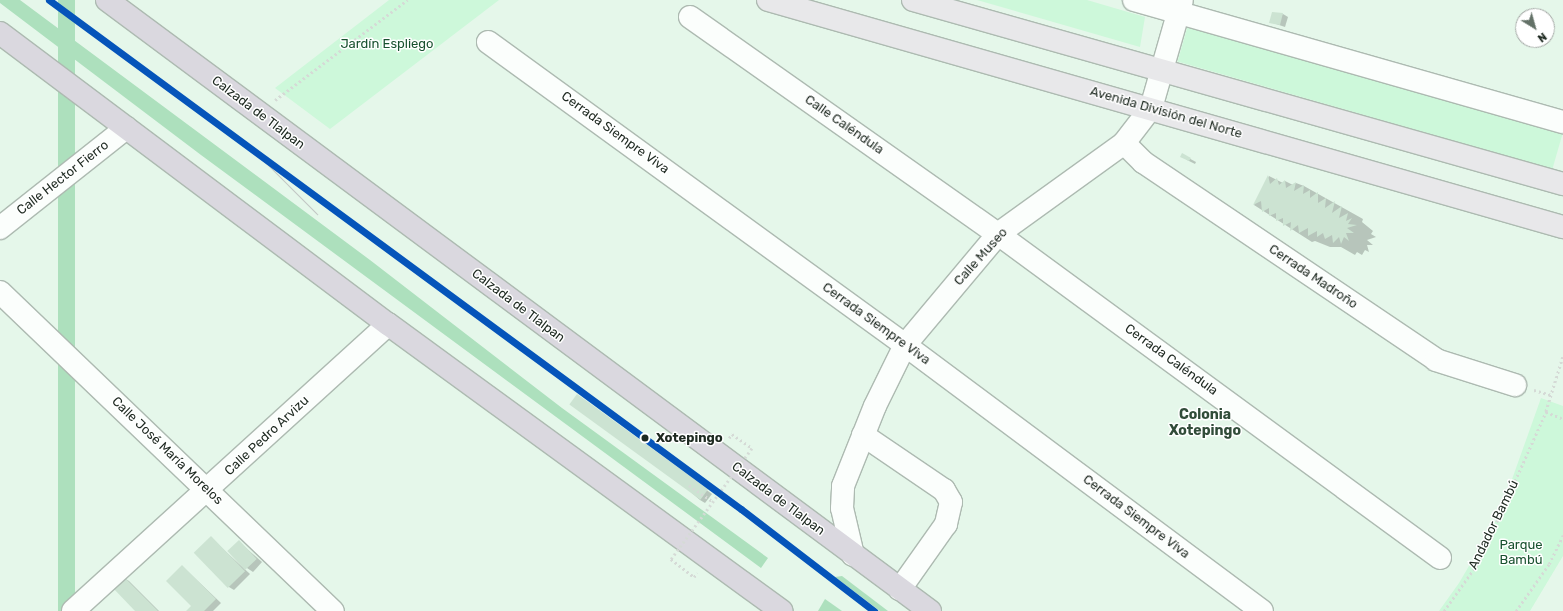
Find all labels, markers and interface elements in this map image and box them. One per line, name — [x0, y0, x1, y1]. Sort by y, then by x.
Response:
north arrow — [1515, 8, 1555, 48]
text: N — [1535, 30, 1549, 45]
park label: Jardín Espliego — [340, 36, 434, 52]
street label: Calzada de Tlalpan — [208, 73, 308, 153]
street label: Avenida División del Norte — [1088, 84, 1244, 142]
street label: Cerrada Siempre Viva — [558, 89, 672, 177]
street label: Calle Caléndula — [802, 92, 886, 158]
street label: Calle Hector Fierro — [14, 137, 112, 219]
street label: Calle Museo — [951, 225, 1011, 289]
street label: Cerrada Madroño — [1266, 242, 1360, 312]
street label: Calzada de Tlalpan — [468, 266, 568, 346]
street label: Cerrada Siempre Viva — [819, 280, 933, 368]
street label: Cerrada Caléndula — [1122, 321, 1220, 399]
street label: Calle Pedro Arvizu — [222, 393, 312, 479]
street label: Calle José María Morelos — [108, 394, 226, 508]
district label: Colonia Xotepingo — [1169, 407, 1241, 440]
place label: Xotepingo — [656, 430, 723, 446]
marker: Xotepingo — [638, 431, 652, 445]
street label: Calzada de Tlalpan — [728, 459, 828, 539]
street label: Cerrada Siempre Viva — [1079, 472, 1193, 562]
street label: Andador Bambú — [1466, 478, 1522, 572]
park label: Parque Bambú — [1499, 538, 1543, 569]

